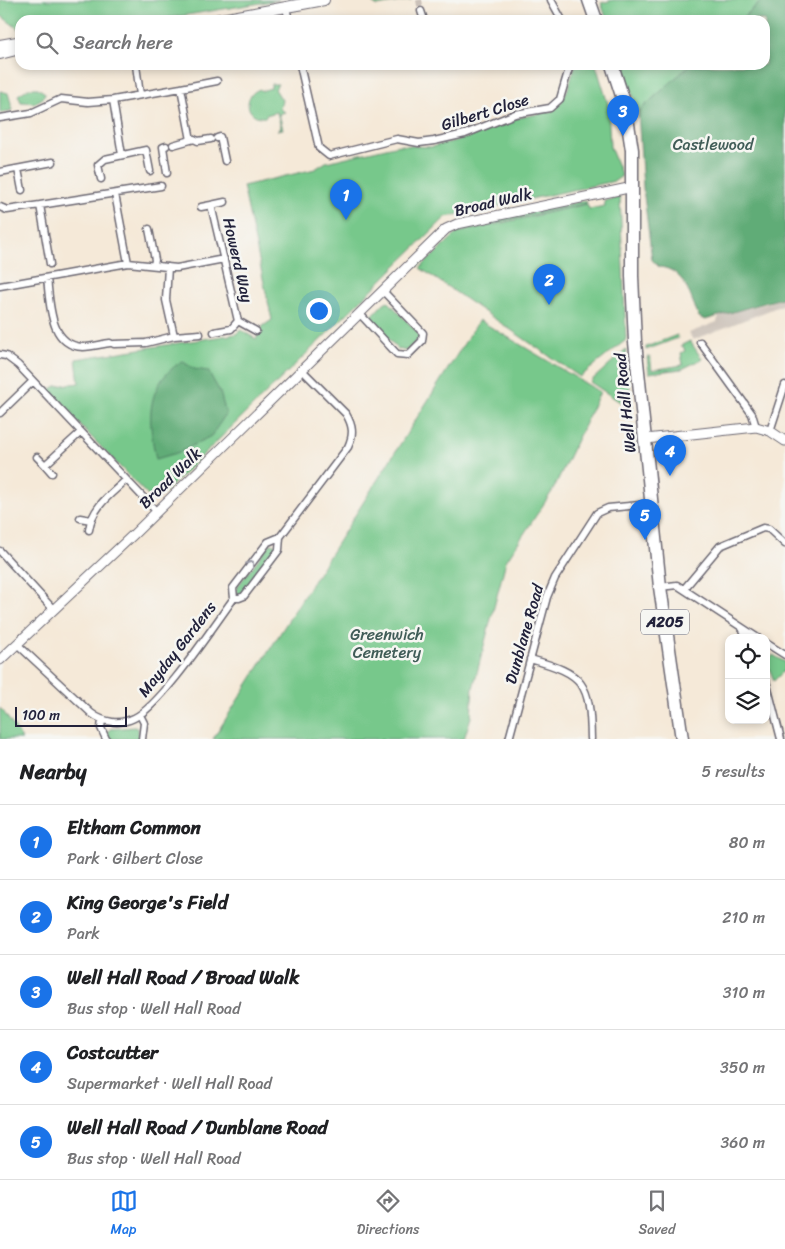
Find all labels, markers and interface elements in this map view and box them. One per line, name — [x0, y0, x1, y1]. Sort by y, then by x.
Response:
search box — [15, 15, 770, 70]
text: Search here — [73, 26, 173, 59]
icon: search — [33, 29, 61, 57]
street label: Gilbert Close — [437, 85, 533, 139]
pin: 3 — [607, 95, 639, 136]
park label: Castlewood — [673, 130, 755, 159]
pin: 1 — [330, 179, 362, 220]
street label: Broad Walk — [451, 179, 535, 225]
street label: Howerd Way — [214, 215, 262, 306]
pin: 2 — [533, 264, 565, 305]
your location — [306, 298, 332, 324]
street label: Well Hall Road — [605, 350, 645, 454]
pin: 4 — [654, 435, 686, 476]
street label: Broad Walk — [131, 440, 209, 516]
pin: 5 — [629, 499, 661, 540]
one-way arrow — [245, 560, 254, 570]
street label: Dunblane Road — [496, 579, 553, 687]
street label: Mayday Gardens — [130, 594, 224, 703]
road number: A205 — [641, 610, 689, 634]
park label: Greenwich Cemetery — [350, 620, 424, 667]
map controls — [725, 634, 770, 724]
button: locate — [725, 634, 770, 679]
button: layers — [725, 679, 770, 724]
text: 100 m — [22, 703, 60, 728]
scale bar — [15, 704, 128, 727]
text: Nearby — [20, 753, 86, 791]
text: 5 results — [701, 757, 765, 786]
text: Eltham Common — [67, 811, 201, 844]
text: 1 — [33, 828, 39, 857]
text: 80 m — [729, 828, 765, 857]
text: Park · Gilbert Close — [67, 844, 203, 873]
text: King George's Field — [67, 886, 228, 919]
text: 2 — [31, 903, 41, 932]
text: 210 m — [722, 903, 765, 932]
text: Park — [67, 919, 100, 948]
text: Well Hall Road / Broad Walk — [67, 961, 299, 994]
text: 3 — [32, 978, 40, 1007]
text: 310 m — [723, 978, 765, 1007]
text: Bus stop · Well Hall Road — [67, 994, 241, 1023]
text: Costcutter — [67, 1036, 158, 1069]
text: 4 — [31, 1053, 41, 1082]
text: 350 m — [720, 1053, 765, 1082]
text: Supermarket · Well Hall Road — [67, 1069, 272, 1098]
text: Well Hall Road / Dunblane Road — [67, 1111, 328, 1144]
text: 5 — [31, 1128, 41, 1157]
text: 360 m — [721, 1128, 765, 1157]
text: Bus stop · Well Hall Road — [67, 1144, 241, 1173]
tab: Map — [110, 1187, 138, 1242]
tab: Directions — [357, 1187, 419, 1242]
tab: Saved — [639, 1187, 675, 1242]

